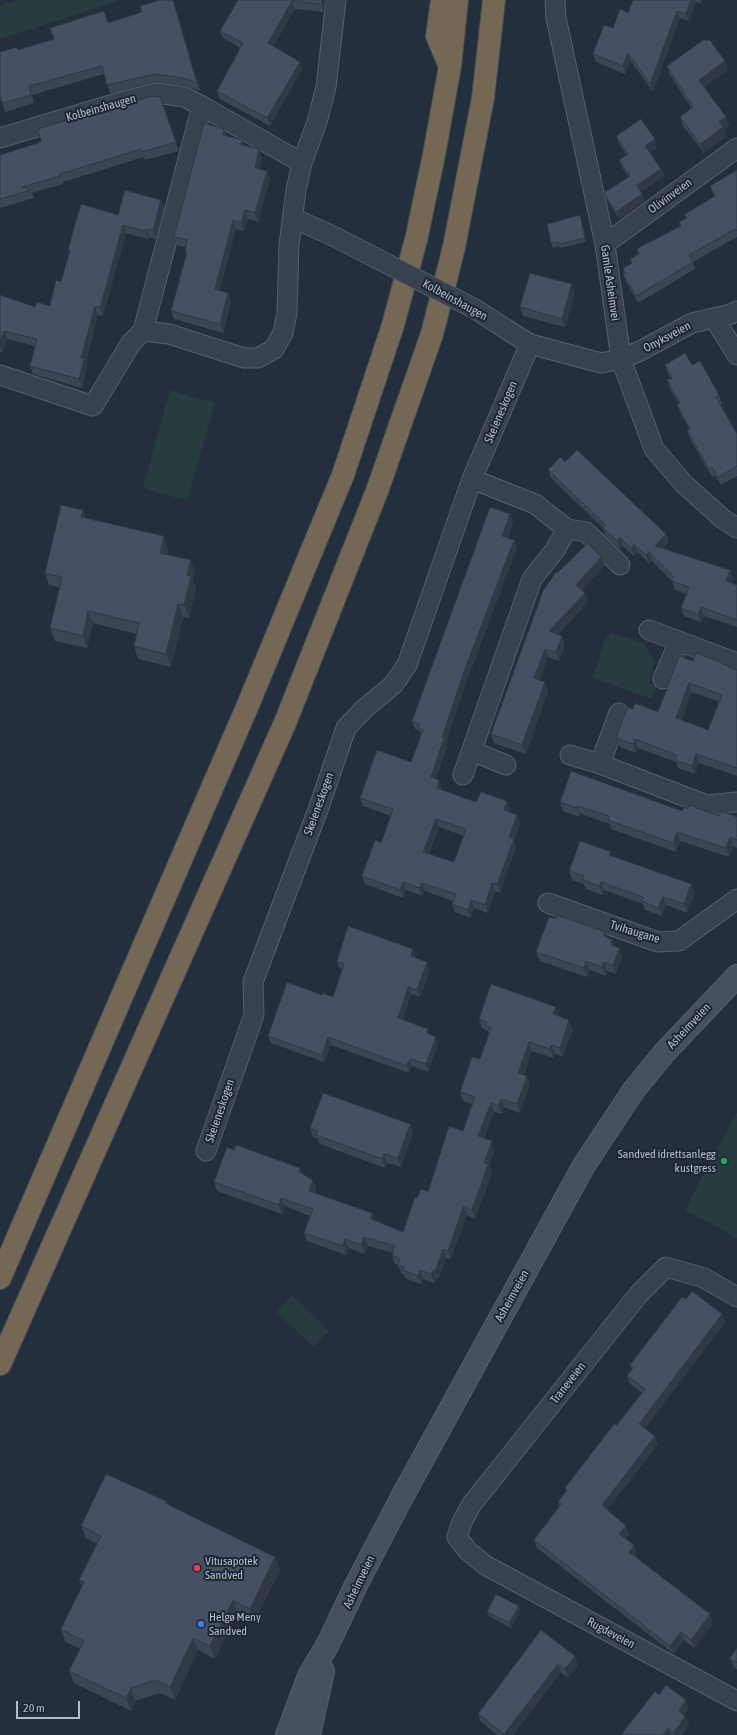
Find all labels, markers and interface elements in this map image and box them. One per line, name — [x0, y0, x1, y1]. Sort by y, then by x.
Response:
street label: Kolbeinshaugen — [65, 91, 137, 125]
street label: Olivinveien — [645, 175, 695, 217]
street label: Gamle Asheimvei — [598, 244, 622, 322]
street label: Kolbeinshaugen — [420, 276, 490, 324]
street label: Onyksveien — [641, 319, 693, 355]
street label: Skeieneskogen — [481, 379, 521, 445]
street label: Skeieneskogen — [301, 770, 337, 838]
street label: Tvihaugane — [608, 918, 662, 946]
street label: Asheimveien — [664, 1000, 714, 1052]
street label: Skeieneskogen — [202, 1077, 238, 1145]
place label: Sandved idrettsanlegg kustgress — [618, 1147, 716, 1175]
marker: Sandved idrettsanlegg kustgress — [719, 1156, 729, 1166]
street label: Asheimveien — [492, 1268, 532, 1324]
street label: Traneveien — [547, 1359, 589, 1407]
street label: Asheimveien — [340, 1553, 378, 1611]
place label: Vitusapotek Sandved — [205, 1554, 258, 1582]
marker: Vitusapotek Sandved — [192, 1563, 202, 1573]
place label: Helgø Meny Sandved — [209, 1610, 261, 1638]
street label: Rugdeveien — [585, 1614, 637, 1652]
marker: Helgø Meny Sandved — [196, 1619, 206, 1629]
scale bar — [18, 1693, 82, 1719]
text: 20 m — [23, 1701, 45, 1715]

